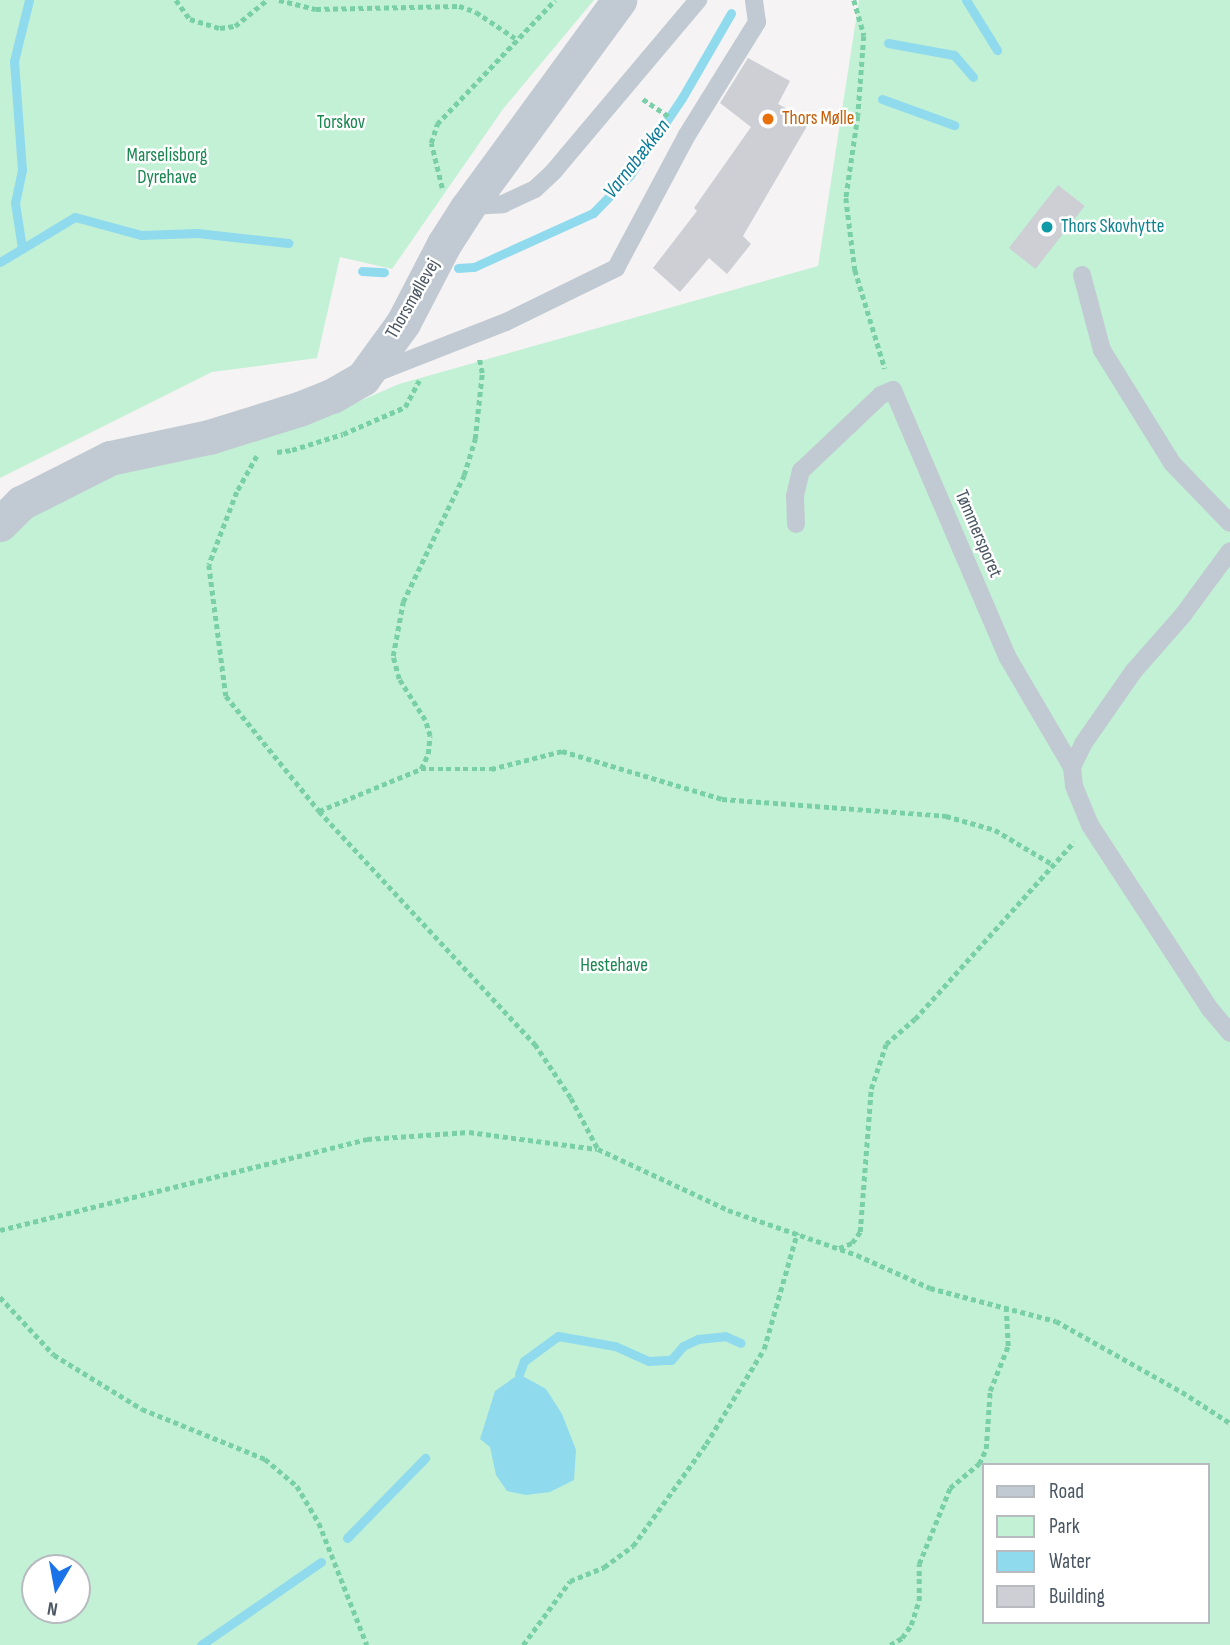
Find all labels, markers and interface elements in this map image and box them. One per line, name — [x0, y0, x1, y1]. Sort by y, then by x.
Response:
place label: Thors Mølle — [782, 108, 854, 130]
marker: Thors Mølle — [760, 111, 776, 127]
park label: Torskov — [317, 112, 365, 134]
water label: Varnabækken — [598, 114, 676, 204]
park label: Marselisborg Dyrehave — [127, 145, 207, 189]
place label: Thors Skovhytte — [1061, 216, 1164, 238]
marker: Thors Skovhytte — [1039, 219, 1055, 235]
street label: Thorsmøllevej — [381, 255, 445, 343]
street label: Tømmersporet — [949, 487, 1007, 581]
park label: Hestehave — [580, 955, 648, 977]
legend — [982, 1463, 1209, 1624]
text: Road — [1049, 1479, 1084, 1504]
text: Park — [1049, 1514, 1080, 1539]
text: Water — [1049, 1549, 1091, 1574]
north arrow — [21, 1554, 91, 1624]
text: Building — [1049, 1584, 1105, 1609]
text: N — [46, 1596, 60, 1620]

